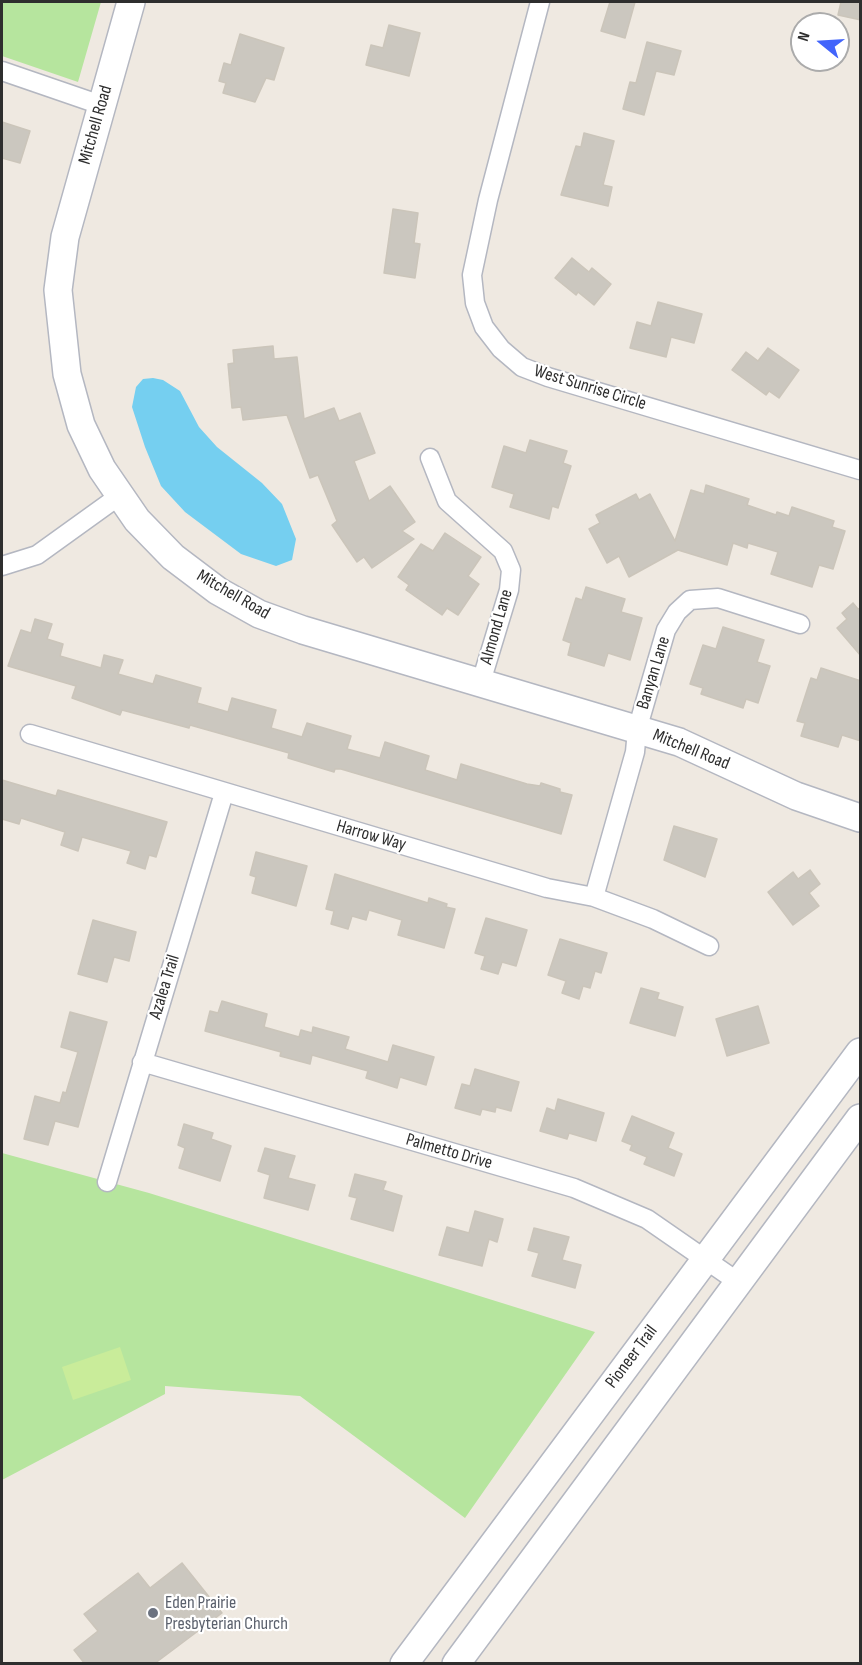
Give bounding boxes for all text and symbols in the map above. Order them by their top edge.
north arrow [790,12,850,72]
text: N [794,30,815,44]
street label: Mitchell Road [74,83,118,167]
street label: West Sunrise Circle [531,361,649,415]
street label: Mitchell Road [192,565,274,625]
street label: Almond Lane [476,587,518,667]
street label: Banyan Lane [633,634,675,712]
street label: Mitchell Road [649,725,733,775]
street label: Harrow Way [334,816,408,856]
street label: Azalea Trail [145,952,185,1022]
street label: Palmetto Drive [403,1129,495,1175]
street label: Pioneer Trail [601,1321,663,1393]
place label: Eden Prairie Presbyterian Church [165,1592,288,1634]
marker: Eden Prairie Presbyterian Church [146,1606,160,1620]

